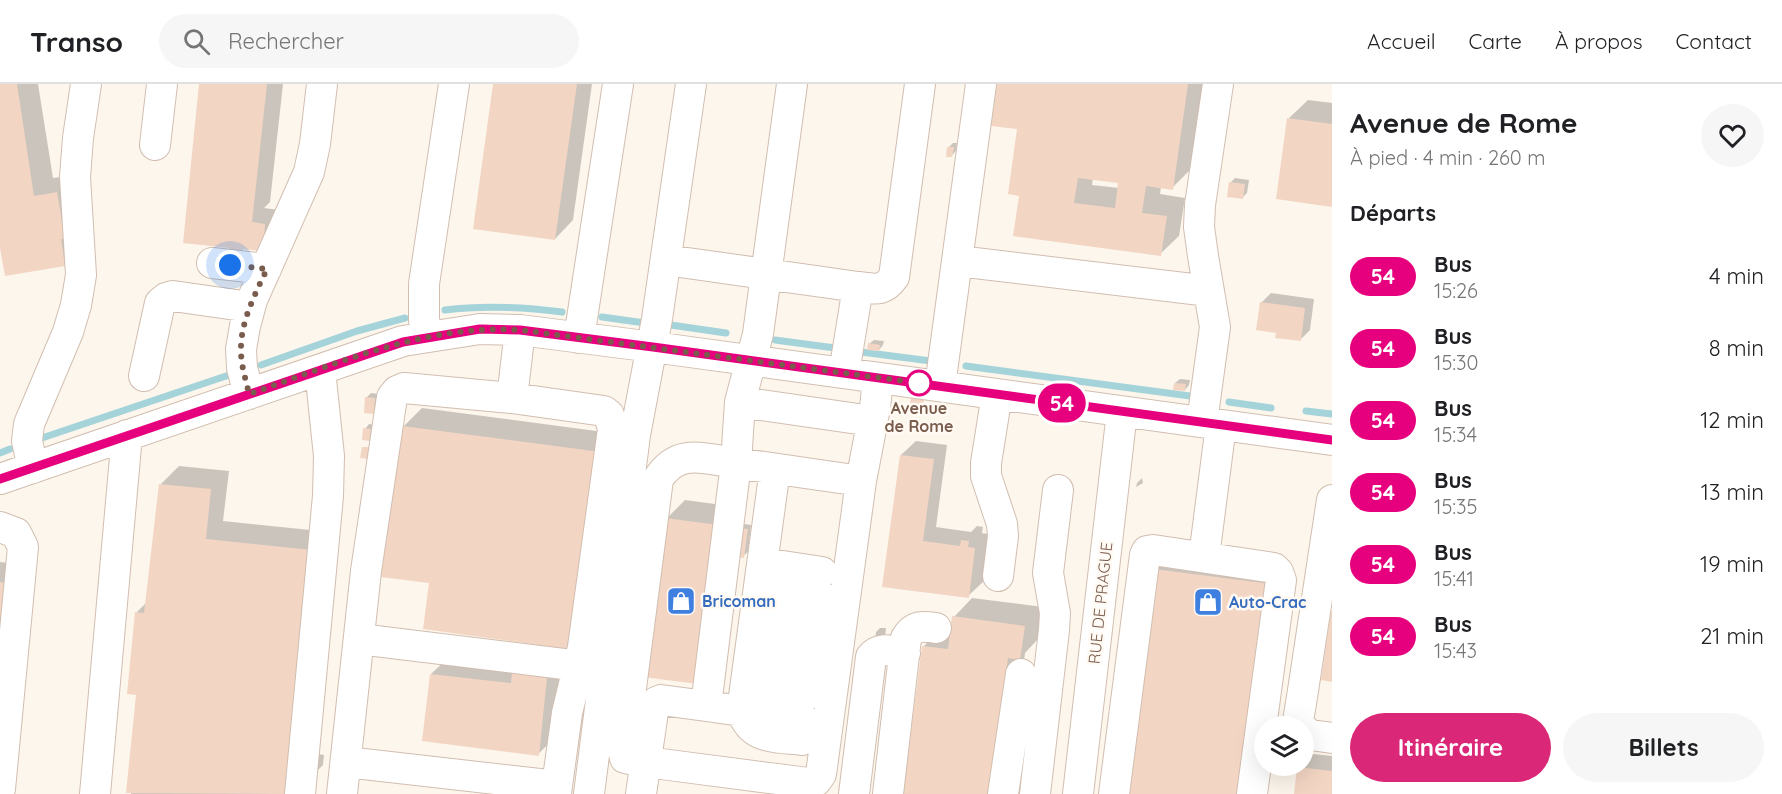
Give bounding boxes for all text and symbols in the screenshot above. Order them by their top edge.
search box [159,14,579,68]
text: Transo [30,24,123,59]
icon: search [180,25,213,58]
text: Rechercher [228,27,344,55]
text: Accueil [1367,28,1436,54]
text: Carte [1469,28,1522,54]
text: À propos [1555,28,1643,54]
text: Contact [1676,28,1752,54]
button: heart [1701,104,1764,167]
text: Avenue de Rome [1350,105,1578,140]
text: À pied · 4 min · 260 m [1350,145,1545,170]
text: Départs [1350,199,1436,227]
your location [215,250,245,280]
text: Bus [1434,250,1472,278]
text: 4 min [1709,262,1764,290]
text: 54 [1371,263,1395,289]
text: 15:26 [1434,278,1478,303]
text: Bus [1434,322,1472,350]
text: 8 min [1709,334,1764,362]
text: 54 [1371,335,1395,361]
text: 15:30 [1434,350,1478,375]
marker: Avenue de Rome [906,370,932,396]
line badge: 54 [1035,384,1089,422]
text: 54 [1050,390,1074,416]
text: Bus [1434,394,1472,422]
place label: Avenue de Rome [884,398,954,436]
text: 12 min [1700,406,1764,434]
text: 54 [1371,407,1395,433]
text: 15:34 [1434,422,1477,447]
text: Bus [1434,466,1472,494]
text: 13 min [1701,478,1764,506]
text: 54 [1371,479,1395,505]
text: 15:35 [1434,494,1477,519]
text: Bus [1434,538,1472,566]
street label: RUE DE PRAGUE [1084,541,1116,665]
text: 19 min [1700,550,1764,578]
text: 54 [1371,551,1395,577]
text: 15:41 [1434,566,1474,591]
shop icon: Bricoman [665,585,697,617]
shop icon: Auto-Crac [1192,586,1224,618]
place label: Bricoman [702,591,776,611]
place label: Auto-Crac [1229,592,1306,612]
text: Bus [1434,610,1472,638]
text: 21 min [1700,622,1764,650]
text: 54 [1371,623,1395,649]
text: 15:43 [1434,638,1477,663]
button: Itinéraire [1350,713,1551,782]
button: Billets [1563,713,1764,782]
map controls [1254,716,1314,776]
button: layers [1254,716,1314,776]

